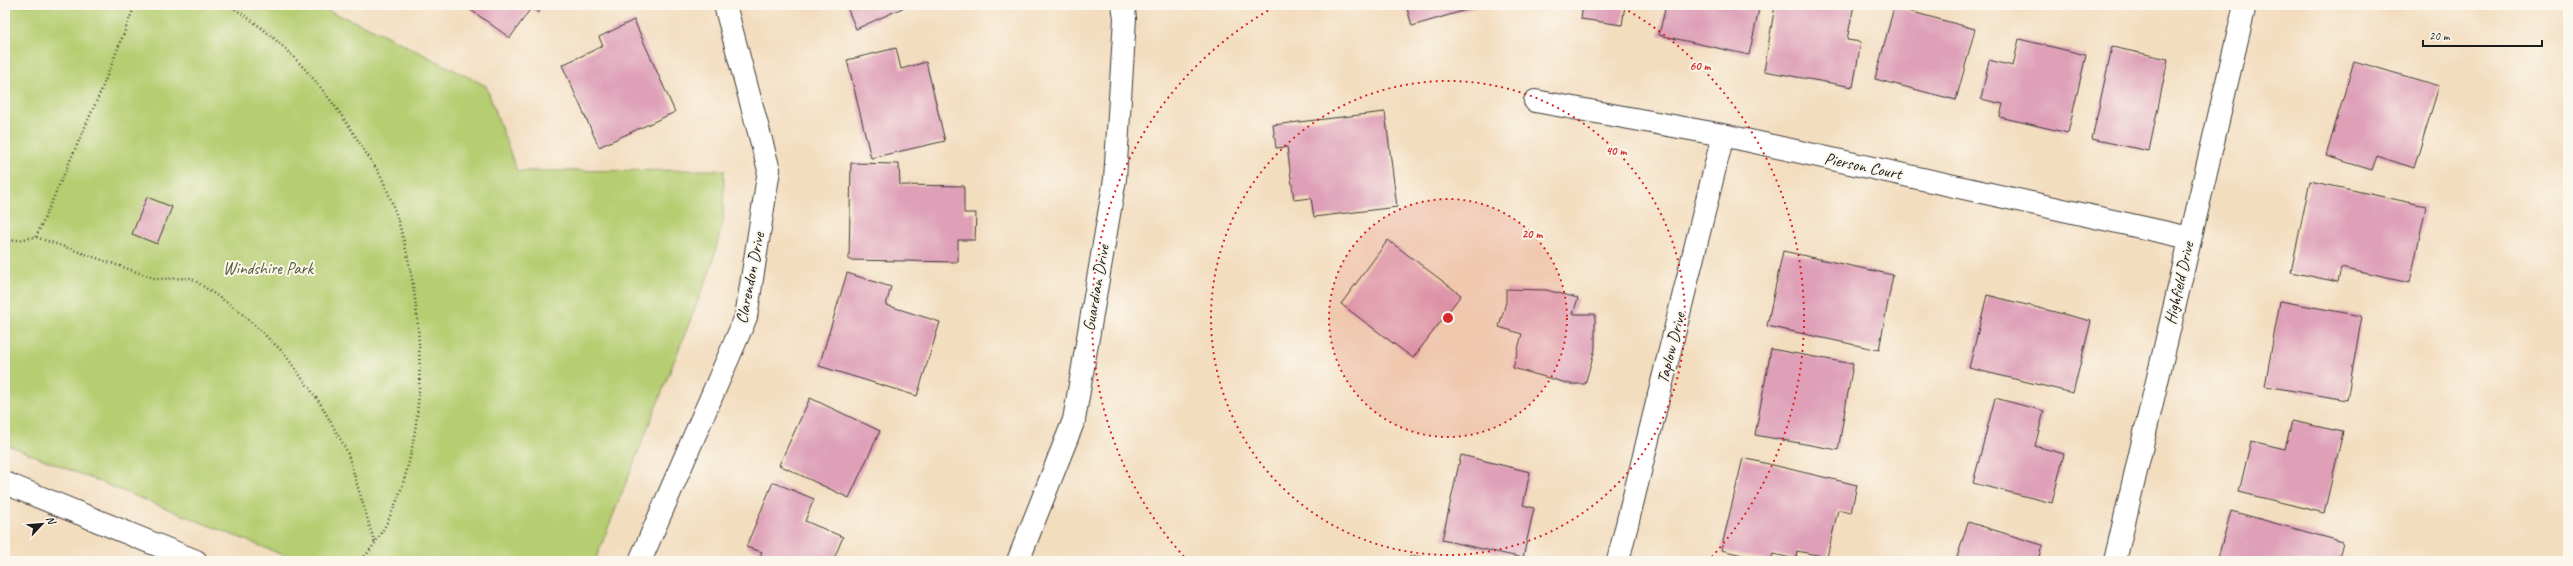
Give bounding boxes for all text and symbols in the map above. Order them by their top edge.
scale bar [2423,22,2542,48]
text: 20 m [2429,28,2451,44]
text: 60 m [1690,58,1712,74]
text: 40 m [1606,143,1627,159]
street label: Pierson Court [1822,148,1906,185]
text: 20 m [1522,226,1543,242]
street label: Clarendon Drive [731,229,769,325]
street label: Highfield Drive [2159,238,2199,326]
street label: Guardian Drive [1078,242,1114,333]
park label: Windshire Park [223,258,315,279]
street label: Taplow Drive [1652,309,1690,386]
centre of rings [1441,311,1455,325]
north arrow [22,504,62,544]
text: N [43,513,60,528]

